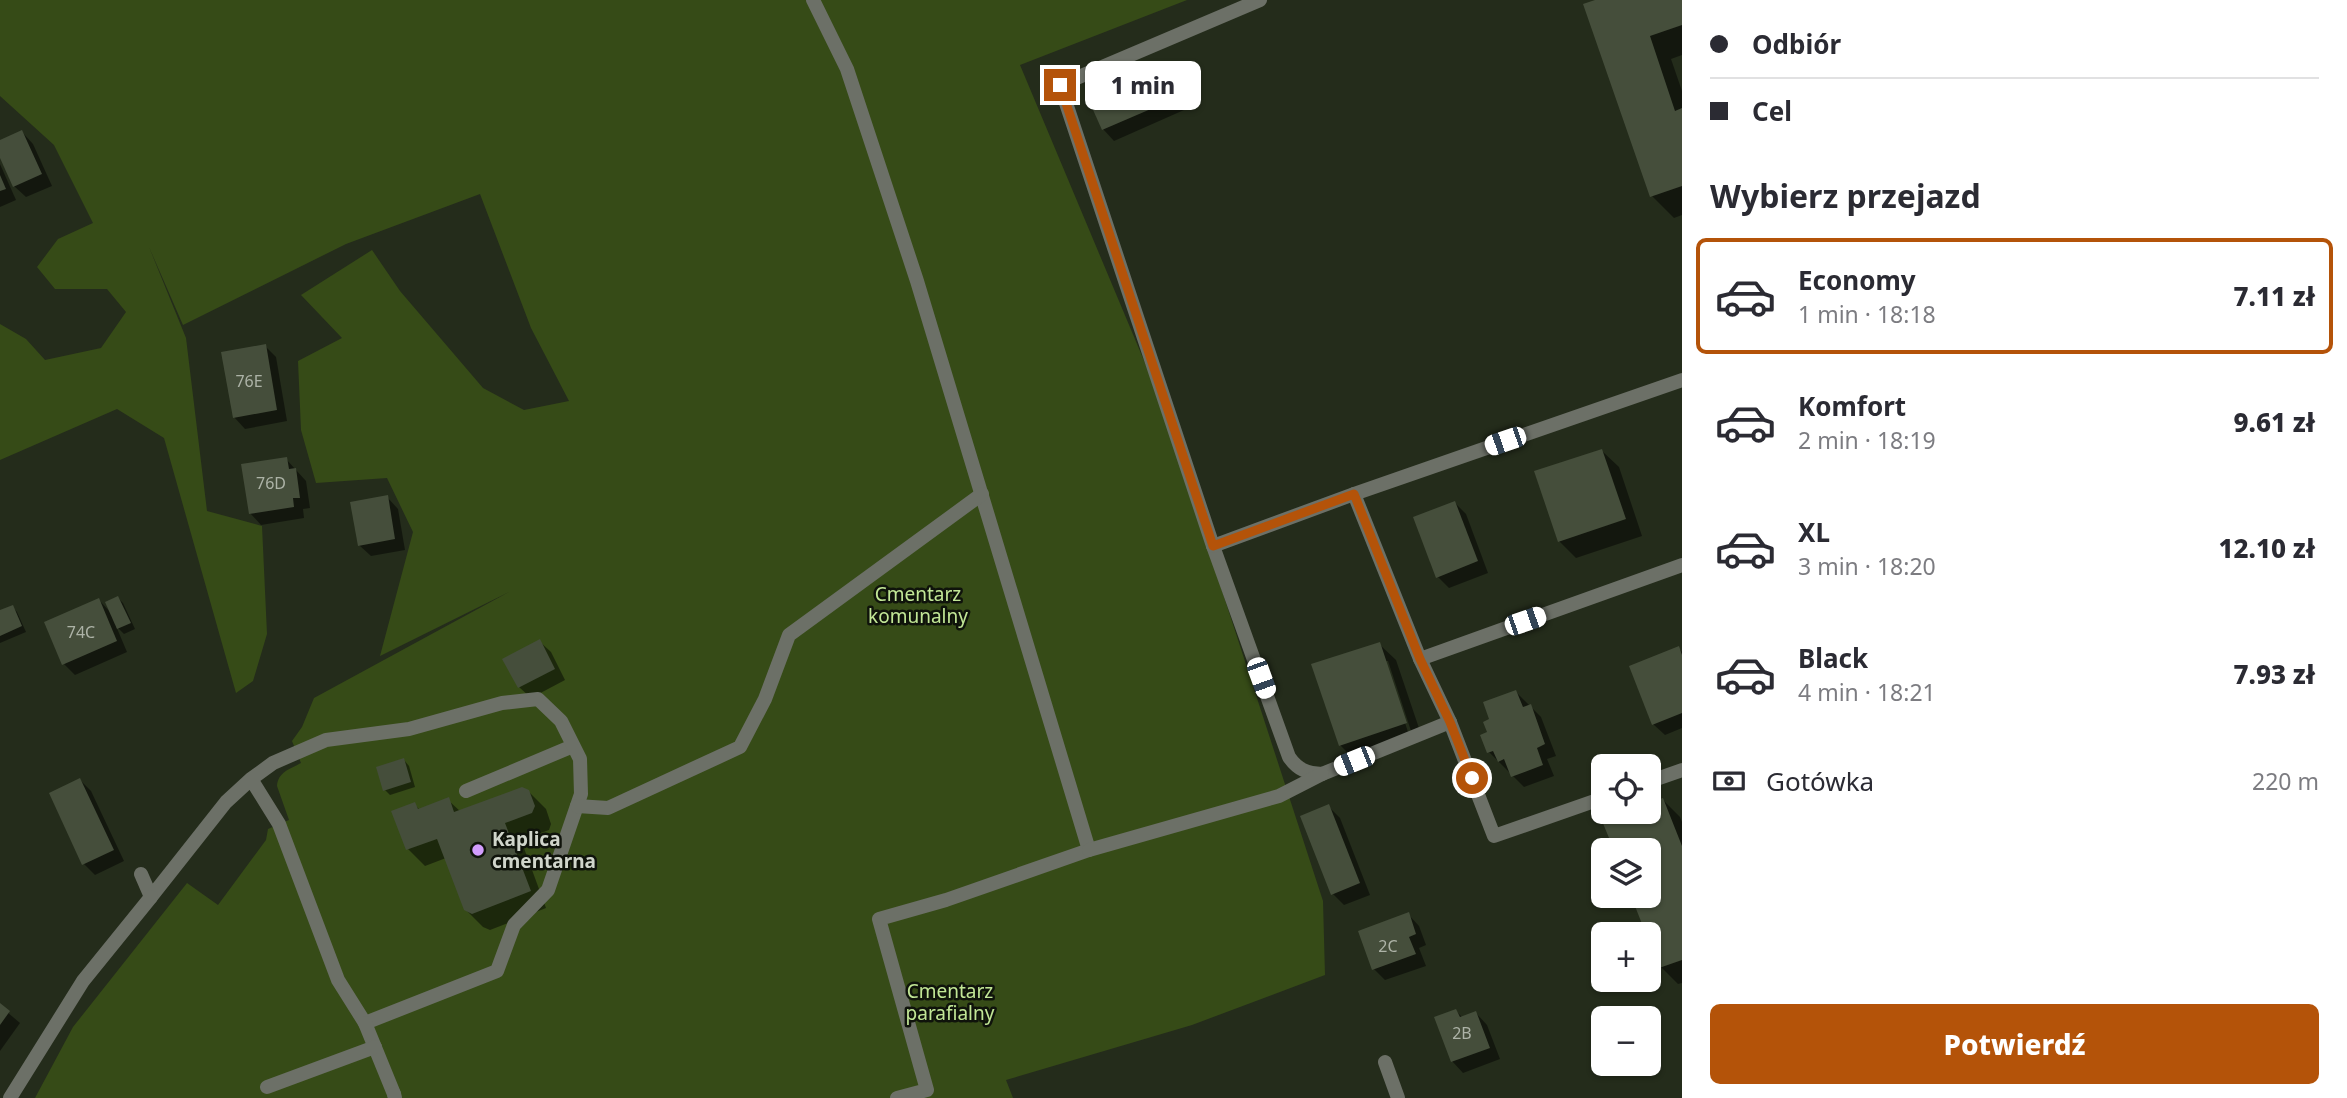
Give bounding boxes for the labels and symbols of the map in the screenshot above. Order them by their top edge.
callout: 1 min [1084,60,1200,110]
route end [1044,69,1076,101]
house number: 76E [235,370,263,392]
car [1482,424,1529,458]
house number: 76D [256,472,286,494]
park label: Cmentarz komunalny [868,581,968,629]
car [1502,604,1549,638]
house number: 74C [67,621,95,643]
car [1244,655,1279,701]
car [1331,743,1378,779]
route start [1456,762,1488,794]
place label: Kaplica cmentarna [492,826,596,874]
marker: Kaplica cmentarna [470,842,486,858]
house number: 2C [1378,935,1398,957]
park label: Cmentarz parafialny [906,978,995,1026]
house number: 2B [1452,1022,1472,1044]

